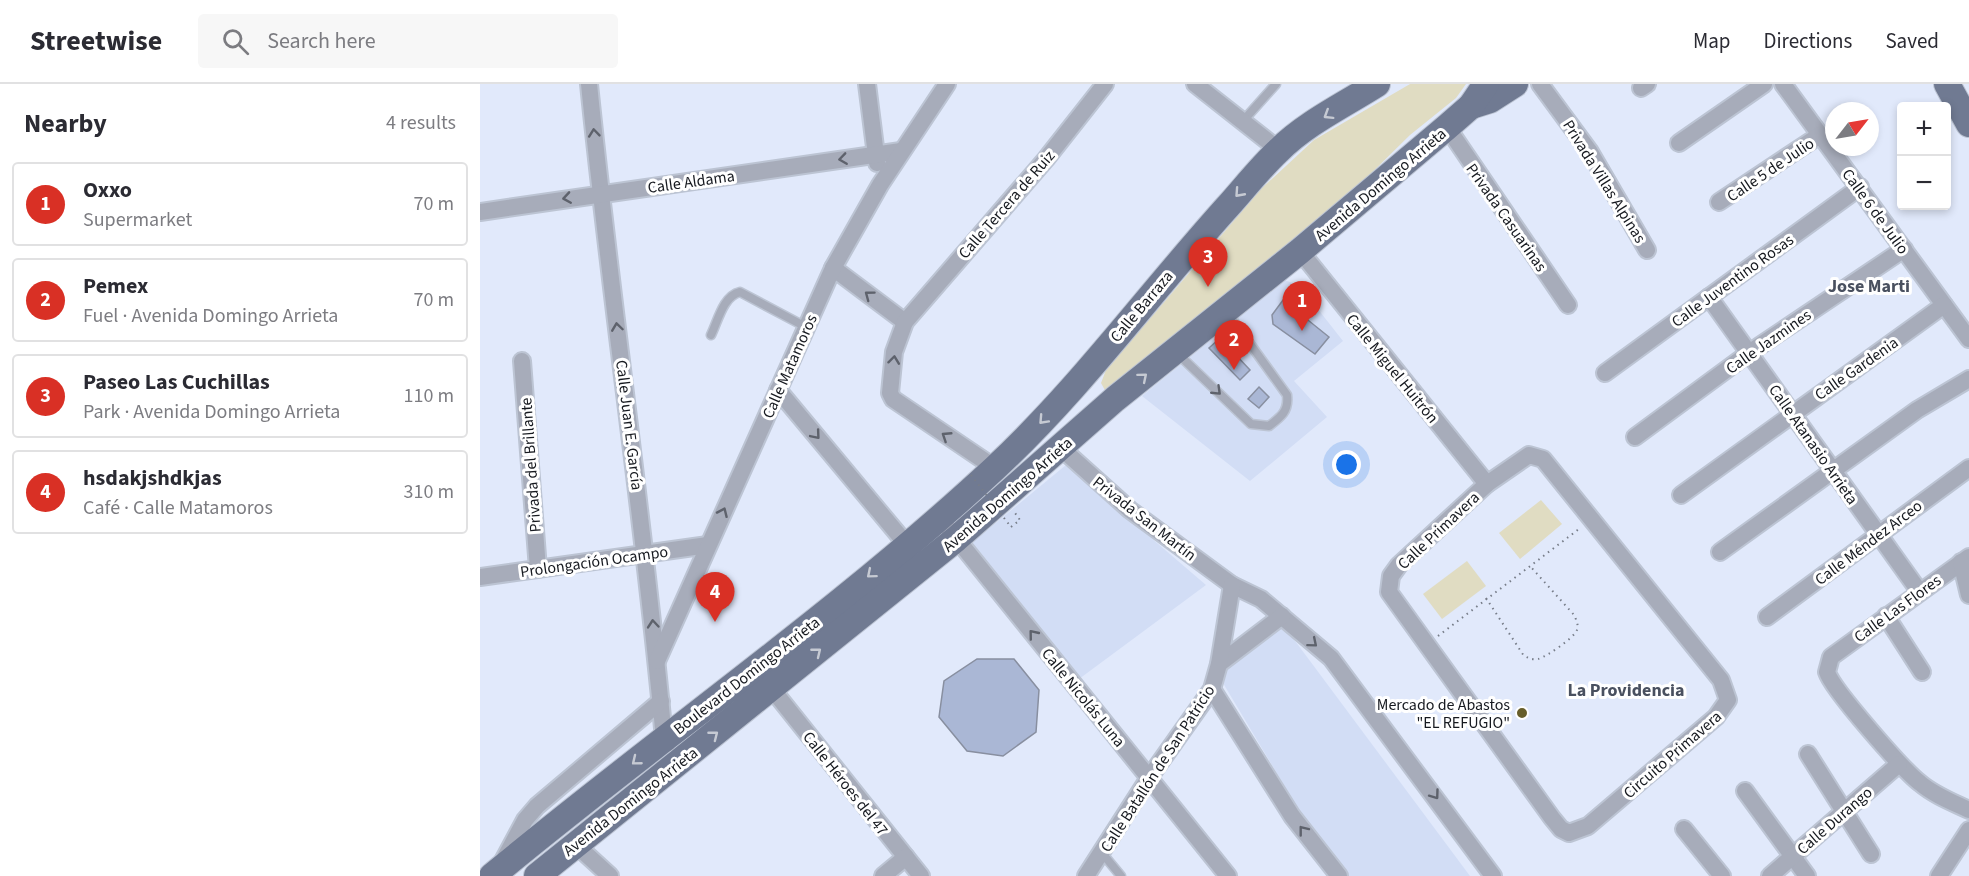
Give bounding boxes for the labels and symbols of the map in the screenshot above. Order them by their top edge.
north arrow [1825,102,1879,156]
one-way arrow [1324,107,1334,119]
street label: Privada Villas Alpinas [1557,116,1651,248]
street label: Avenida Domingo Arrieta [1310,123,1451,246]
one-way arrow [588,129,601,138]
street label: Calle 5 de Julio [1723,133,1818,207]
street label: Calle Tercera de Ruiz [953,146,1060,264]
one-way arrow [839,152,848,164]
street label: Privada Casuarinas [1461,159,1552,276]
street label: Calle 6 de Julio [1837,164,1914,259]
street label: Calle Aldama [646,165,736,199]
one-way arrow [1235,186,1246,197]
one-way arrow [563,192,572,204]
street label: Calle Juventino Rosas [1667,229,1798,333]
pin: 3 [1188,238,1228,287]
street label: Calle Barraza [1105,266,1178,347]
district label: Jose Marti [1828,274,1910,299]
pin: 1 [1282,282,1322,331]
one-way arrow [864,291,875,302]
street label: Calle Jazmines [1721,304,1816,379]
street label: Calle Miguel Huitrón [1341,309,1443,428]
street label: Calle Matamoros [757,311,823,422]
pin: 2 [1214,320,1254,370]
one-way arrow [612,322,624,331]
street label: Calle Gardenia [1810,332,1903,406]
one-way arrow [887,355,900,365]
street label: Calle Juan E. García [610,359,648,492]
one-way arrow [1136,373,1147,384]
street label: Calle Atanasio Arrieta [1763,380,1863,509]
one-way arrow [1210,384,1220,395]
street label: Privada del Brillante [515,397,547,533]
one-way arrow [1039,413,1050,423]
one-way arrow [808,428,819,439]
street label: Avenida Domingo Arrieta [938,432,1077,557]
one-way arrow [942,432,953,443]
your location [1332,450,1361,479]
street label: Privada San Martín [1088,471,1201,566]
street label: Calle Primavera [1393,487,1485,575]
street label: Calle Méndez Arceo [1810,495,1927,590]
one-way arrow [715,508,727,519]
street label: Prolongación Ocampo [519,541,669,583]
one-way arrow [867,567,878,578]
street label: Calle Las Flores [1849,569,1946,648]
pin: 4 [696,572,734,622]
street label: Boulevard Domingo Arrieta [669,612,824,740]
one-way arrow [647,620,660,629]
one-way arrow [1029,630,1040,641]
one-way arrow [1306,636,1317,647]
street label: Calle Nicolás Luna [1036,643,1130,752]
one-way arrow [811,648,822,659]
district label: La Providencia [1567,678,1685,703]
street label: Calle Batallón de San Patricio [1095,681,1220,856]
place label: Mercado de Abastos "EL REFUGIO" [1377,694,1510,734]
marker: Mercado de Abastos "EL REFUGIO" [1515,706,1529,720]
street label: Circuito Primavera [1619,706,1727,804]
street label: Calle Héroes del 47 [798,727,893,840]
one-way arrow [707,731,718,742]
street label: Avenida Domingo Arrieta [559,742,703,861]
one-way arrow [632,753,643,764]
street label: Calle Durango [1792,782,1877,860]
one-way arrow [1427,789,1438,800]
one-way arrow [1299,826,1310,837]

